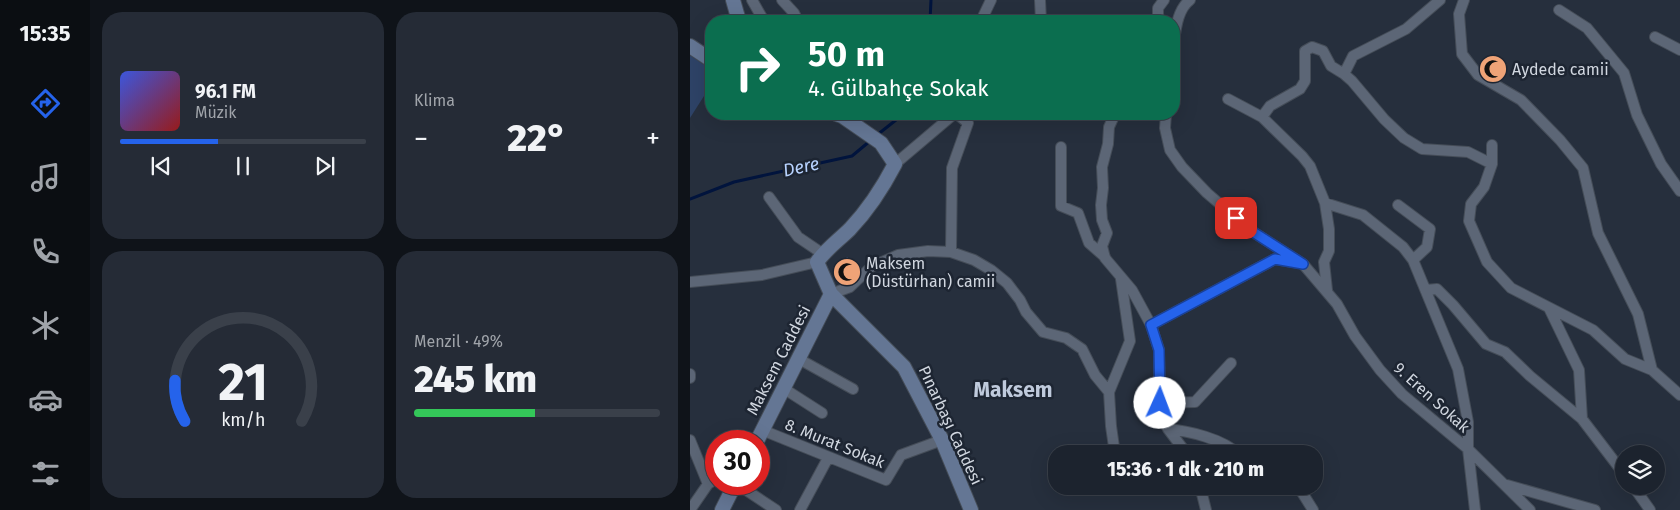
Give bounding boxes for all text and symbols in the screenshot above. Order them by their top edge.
text: 15:35 [20,20,70,47]
text: 50 m [808,33,885,75]
icon: right [725,35,790,100]
mosque icon: Aydede camii [1478,54,1508,84]
place label: Aydede camii [1512,60,1609,79]
text: 4. Gülbahçe Sokak [808,75,989,102]
text: 96.1 FM [195,80,256,103]
icon: directions [28,86,63,121]
text: Klima [414,91,455,110]
text: Müzik [195,103,236,122]
text: 22° [507,115,567,161]
text: − [414,122,428,155]
text: + [646,122,660,155]
icon: previous [147,152,175,180]
icon: pause [229,152,257,180]
icon: next [311,152,339,180]
water label: Dere [781,152,821,182]
icon: music [28,160,63,195]
pin [1215,197,1257,239]
icon: arrive [1222,204,1250,232]
icon: phone [28,234,63,269]
place label: Maksem (Düstürhan) camii [866,254,995,291]
mosque icon: Maksem (Düstürhan) camii [832,257,862,287]
street label: Maksem Caddesi [743,302,814,418]
icon: climate [28,308,63,343]
text: Menzil · 49% [414,332,503,351]
text: 21 [218,351,268,414]
text: 245 km [414,356,537,402]
street label: 9. Eren Sokak [1390,358,1474,437]
street label: Pınarbaşı Caddesi [914,363,986,488]
position arrow [1133,376,1185,428]
district label: Maksem [974,377,1052,403]
icon: car [28,382,63,417]
text: km/h [221,409,265,431]
street label: 8. Murat Sokak [782,415,888,472]
speed limit sign: 30 [705,430,770,495]
map controls [1615,445,1665,495]
button: layers [1615,445,1665,495]
icon: filters [28,456,63,491]
text: 15:36 · 1 dk · 210 m [1107,458,1264,481]

